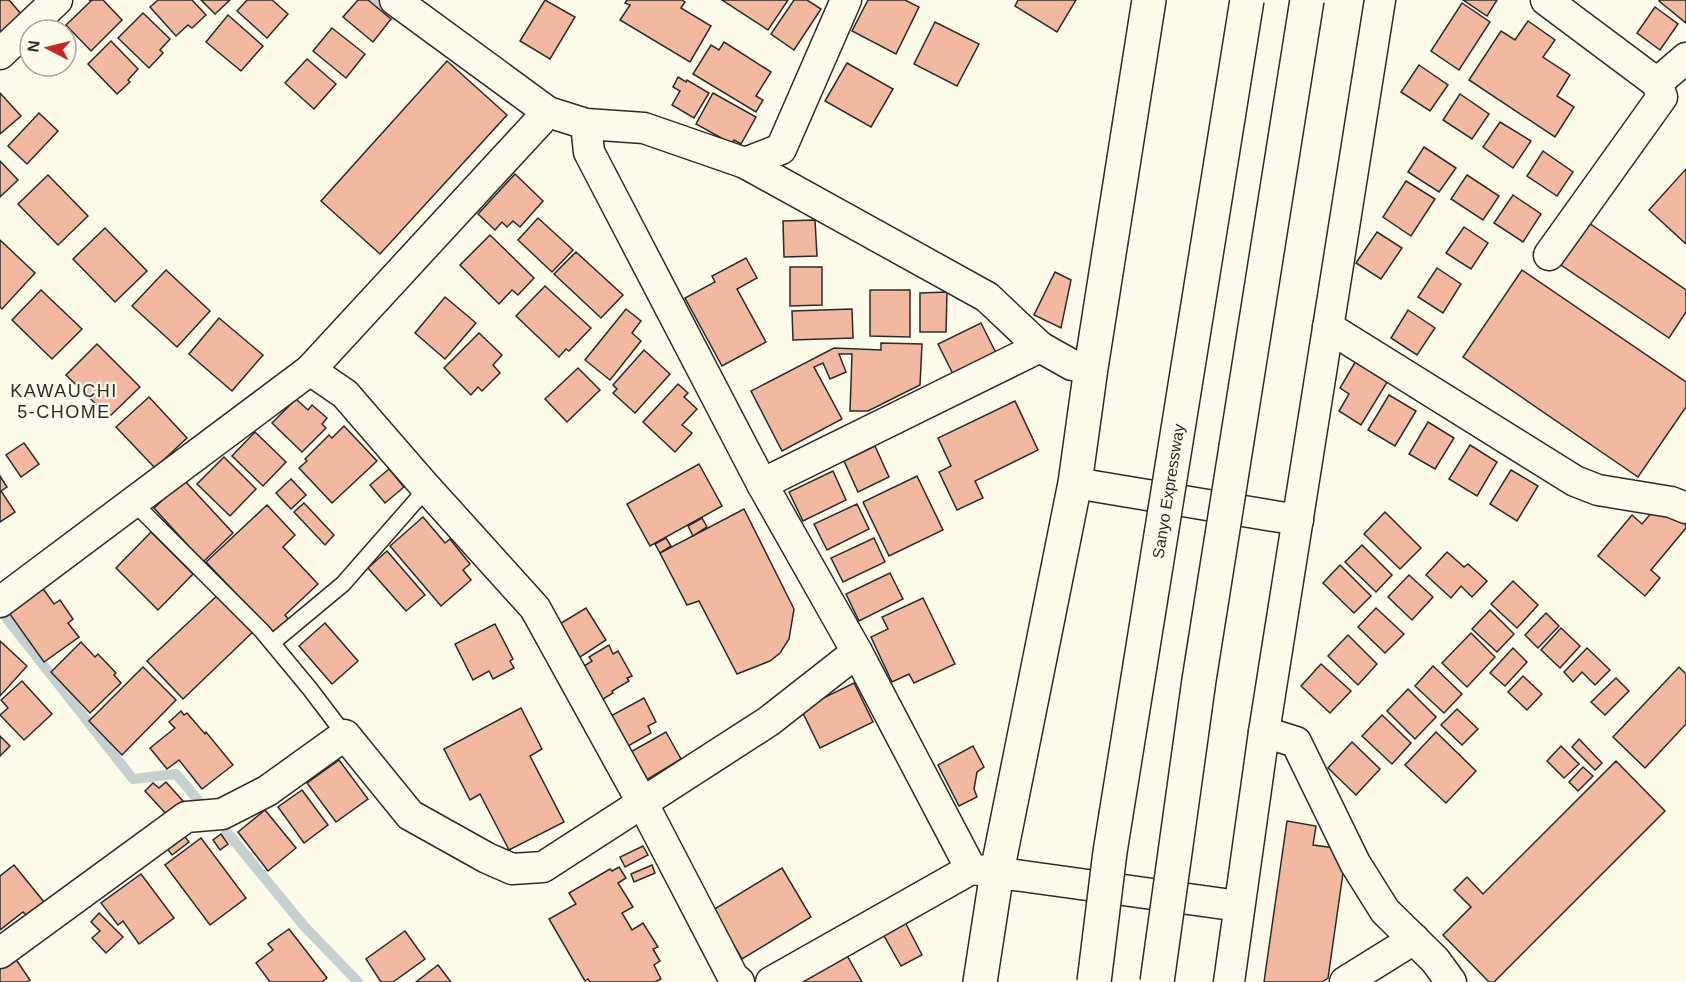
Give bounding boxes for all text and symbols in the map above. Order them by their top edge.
north arrow [18,18,78,78]
text: N [24,39,43,53]
district label: KAWAUCHI 5-CHOME [10,381,118,422]
street label: Sanyo Expressway [1149,423,1188,560]

